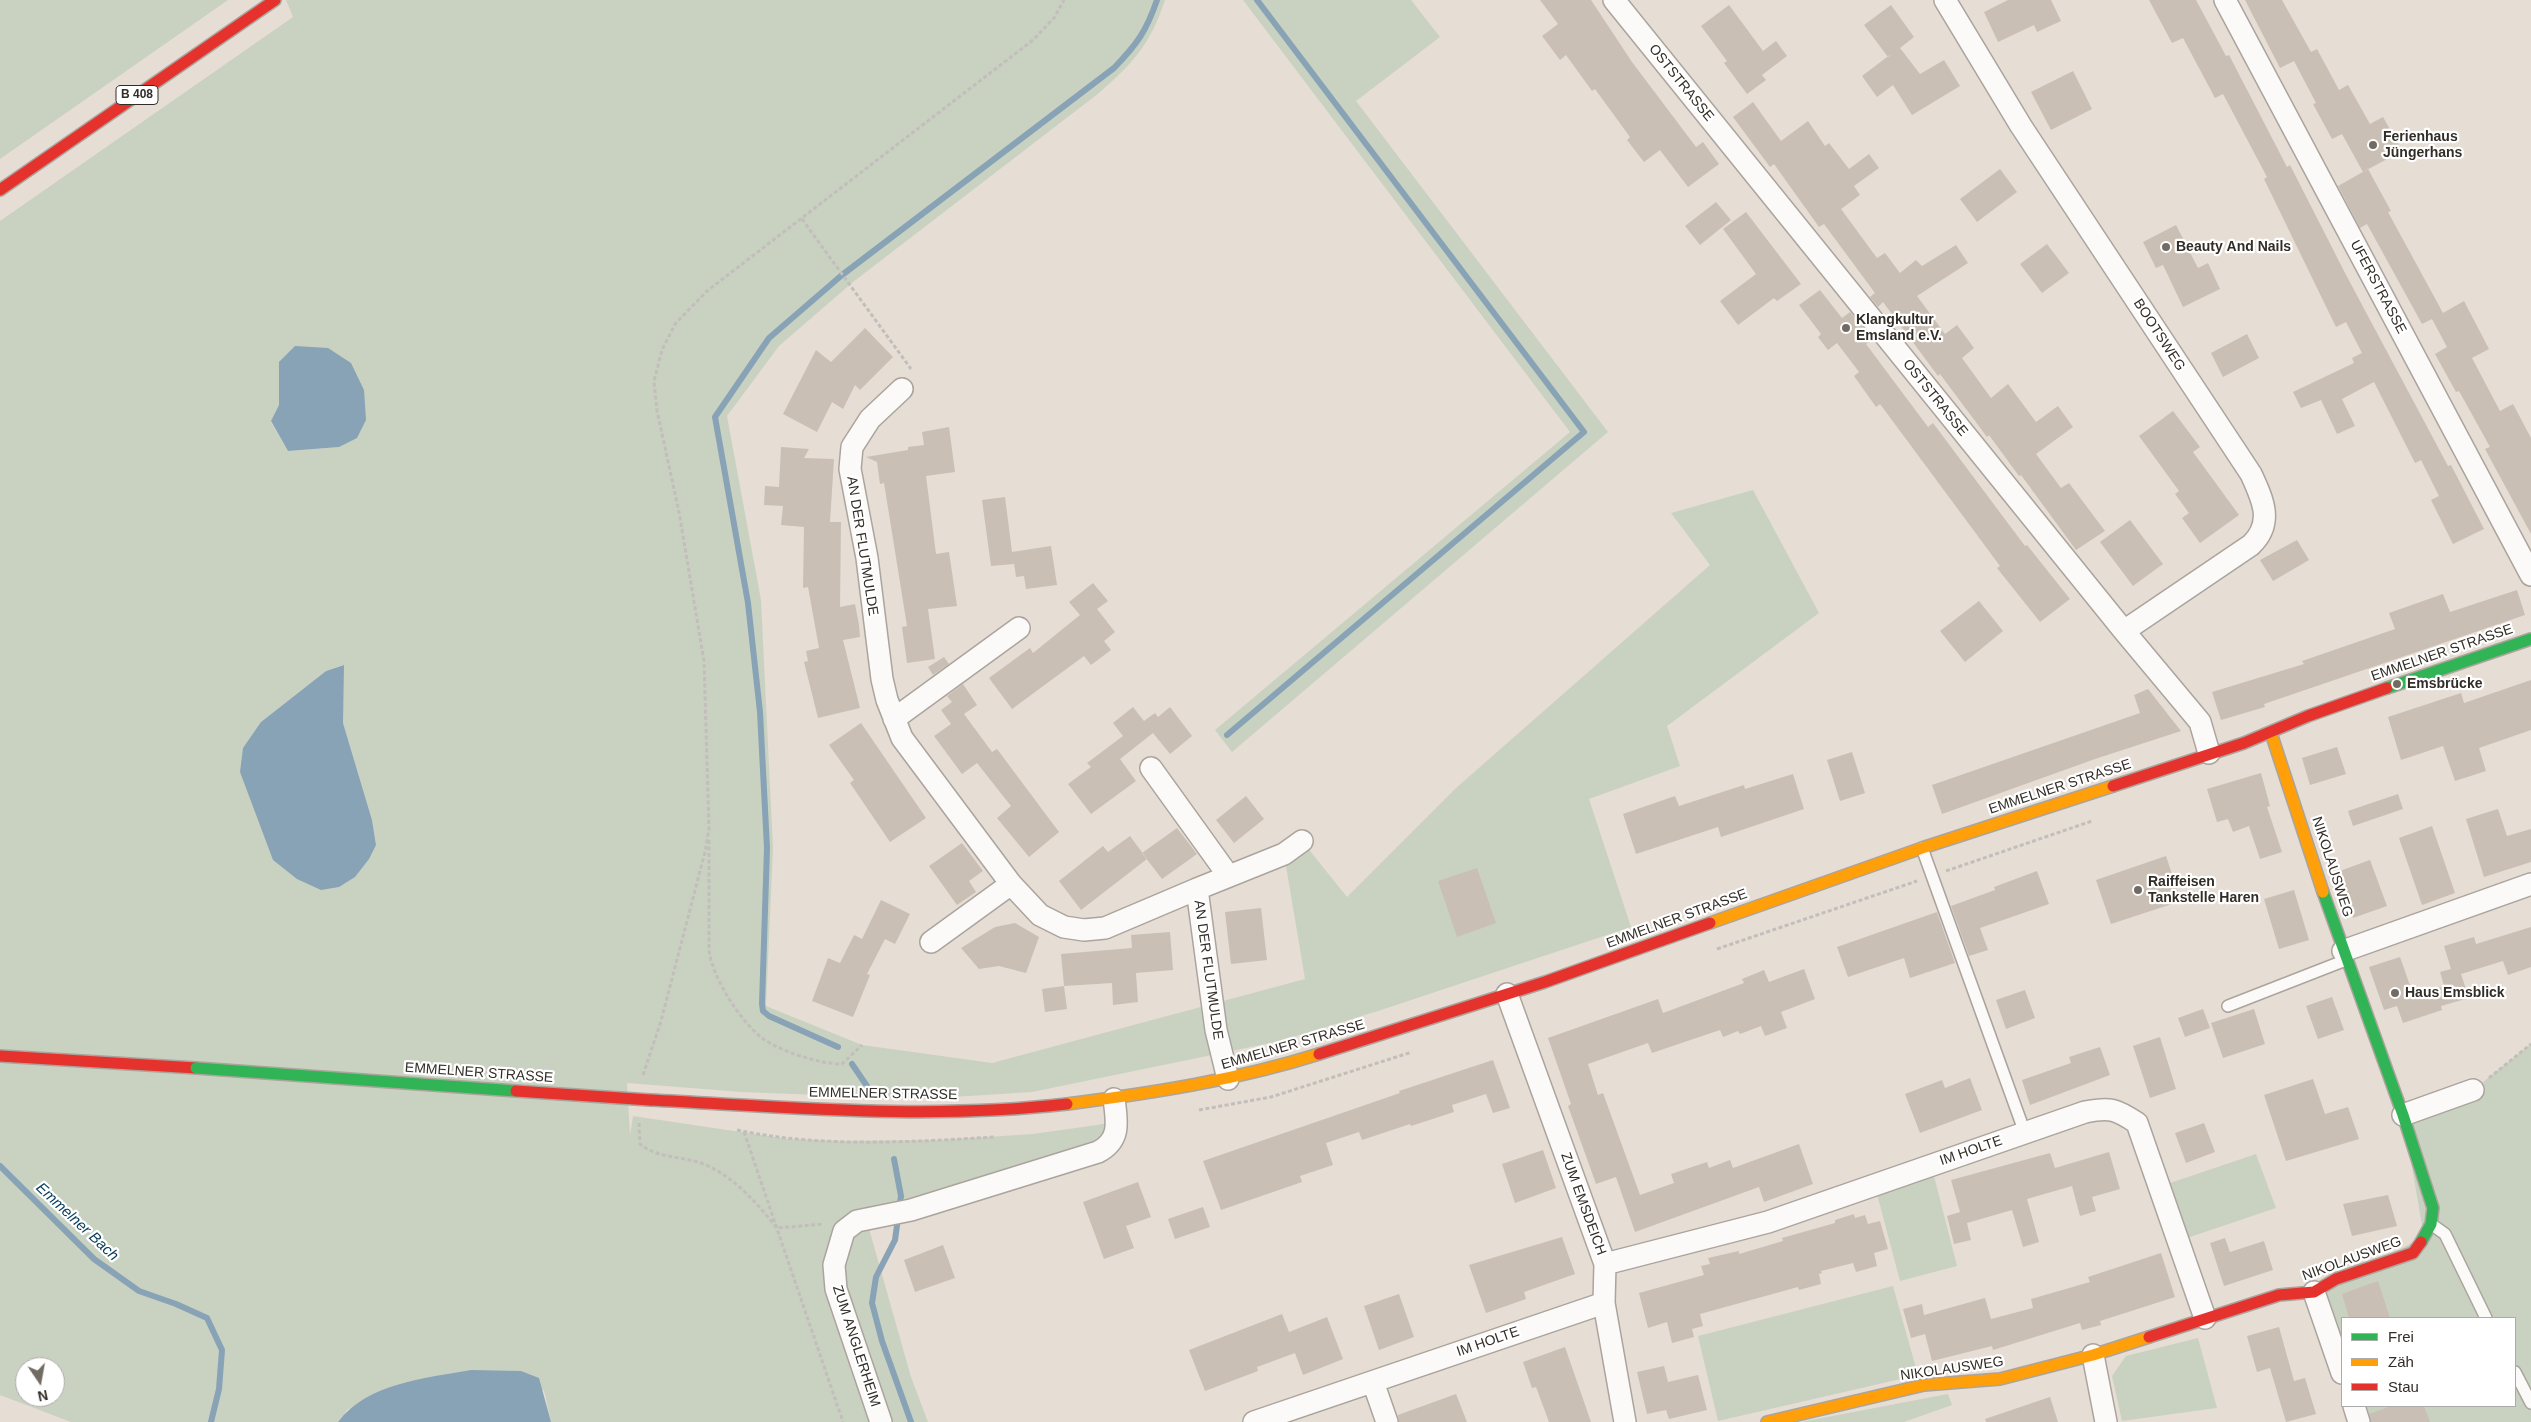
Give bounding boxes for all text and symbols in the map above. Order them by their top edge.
street label: OSTSTRASSE [1645,41,1717,125]
road number: B 408 [116,86,158,104]
place label: Ferienhaus Jüngerhans [2383,129,2462,162]
marker: Ferienhaus Jüngerhans [2367,139,2379,151]
street label: UFERSTRASSE [2346,237,2410,337]
place label: Beauty And Nails [2176,239,2291,255]
marker: Beauty And Nails [2160,241,2172,253]
street label: BOOTSWEG [2130,296,2188,374]
place label: Klangkultur Emsland e.V. [1856,312,1942,344]
marker: Klangkultur Emsland e.V. [1840,322,1852,334]
street label: OSTSTRASSE [1899,356,1971,440]
street label: AN DER FLUTMULDE [843,475,881,617]
street label: EMMELNER STRASSE [2369,621,2515,685]
place label: Emsbrücke [2407,676,2482,692]
marker: Emsbrücke [2391,678,2403,690]
street label: EMMELNER STRASSE [1987,756,2133,818]
street label: NIKOLAUSWEG [2308,815,2356,919]
place label: Raiffeisen Tankstelle Haren [2148,874,2259,906]
marker: Raiffeisen Tankstelle Haren [2132,884,2144,896]
street label: EMMELNER STRASSE [1604,886,1750,952]
street label: AN DER FLUTMULDE [1190,899,1226,1041]
place label: Haus Emsblick [2405,985,2505,1001]
marker: Haus Emsblick [2389,987,2401,999]
street label: EMMELNER STRASSE [1219,1016,1367,1074]
street label: EMMELNER STRASSE [404,1059,554,1087]
street label: EMMELNER STRASSE [809,1084,957,1104]
street label: IM HOLTE [1937,1132,2005,1170]
street label: ZUM EMSDEICH [1557,1150,1609,1258]
water label: Emmelner Bach [32,1179,122,1265]
street label: NIKOLAUSWEG [2300,1233,2404,1285]
street label: ZUM ANGLERHEIM [828,1283,884,1409]
legend [2341,1317,2516,1407]
street label: IM HOLTE [1454,1323,1522,1361]
text: Frei [2388,1328,2414,1345]
street label: NIKOLAUSWEG [1899,1353,2005,1385]
text: Zäh [2388,1353,2414,1370]
north arrow [15,1357,65,1407]
text: Stau [2388,1378,2419,1395]
text: N [36,1387,50,1405]

